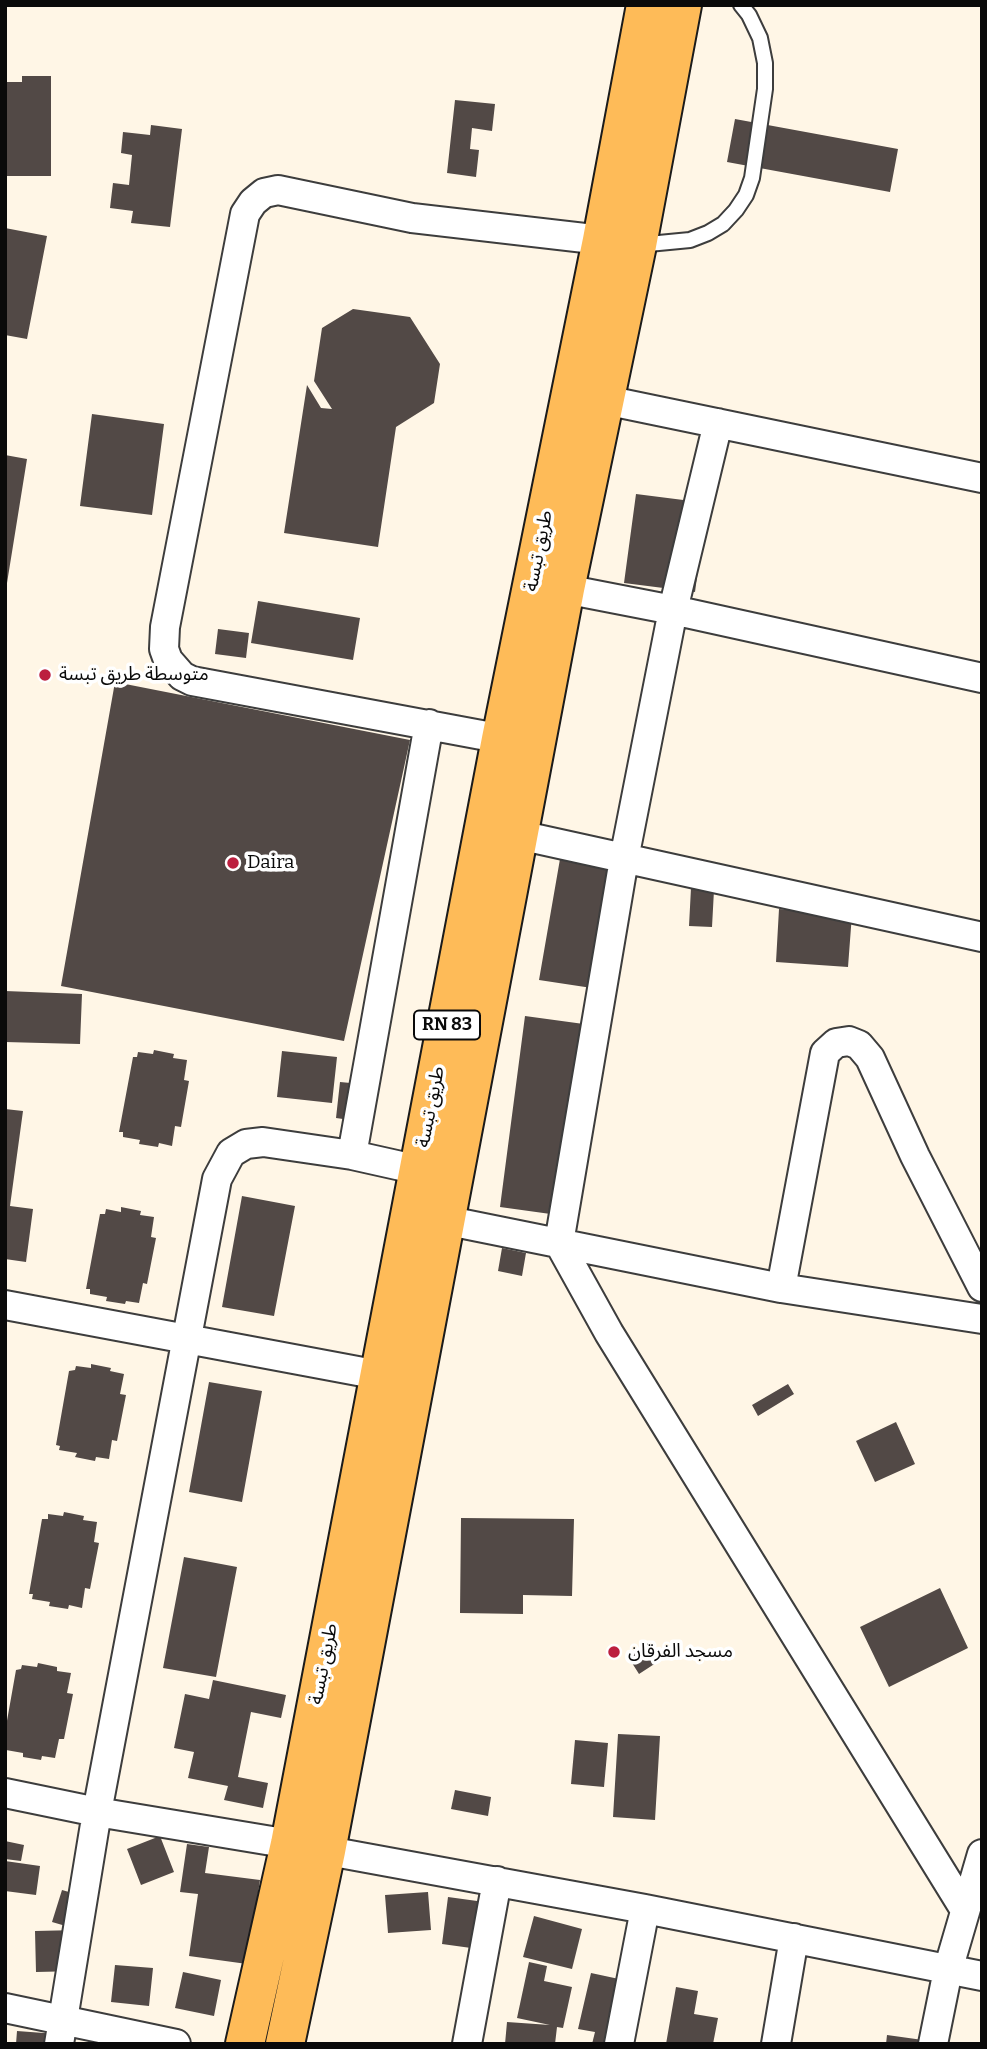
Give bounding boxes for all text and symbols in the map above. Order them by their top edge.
street label: طريق تبسة [520,508,558,594]
place label: متوسطة طريق تبسة [59,664,209,686]
marker: متوسطة طريق تبسة [37,667,53,683]
place label: Daira [247,852,294,874]
marker: Daira [225,855,241,871]
road number: RN 83 [414,1010,480,1040]
street label: طريق تبسة [412,1064,450,1150]
street label: طريق تبسة [305,1621,343,1707]
place label: مسجد الفرقان [628,1641,733,1663]
marker: مسجد الفرقان [606,1644,622,1660]

